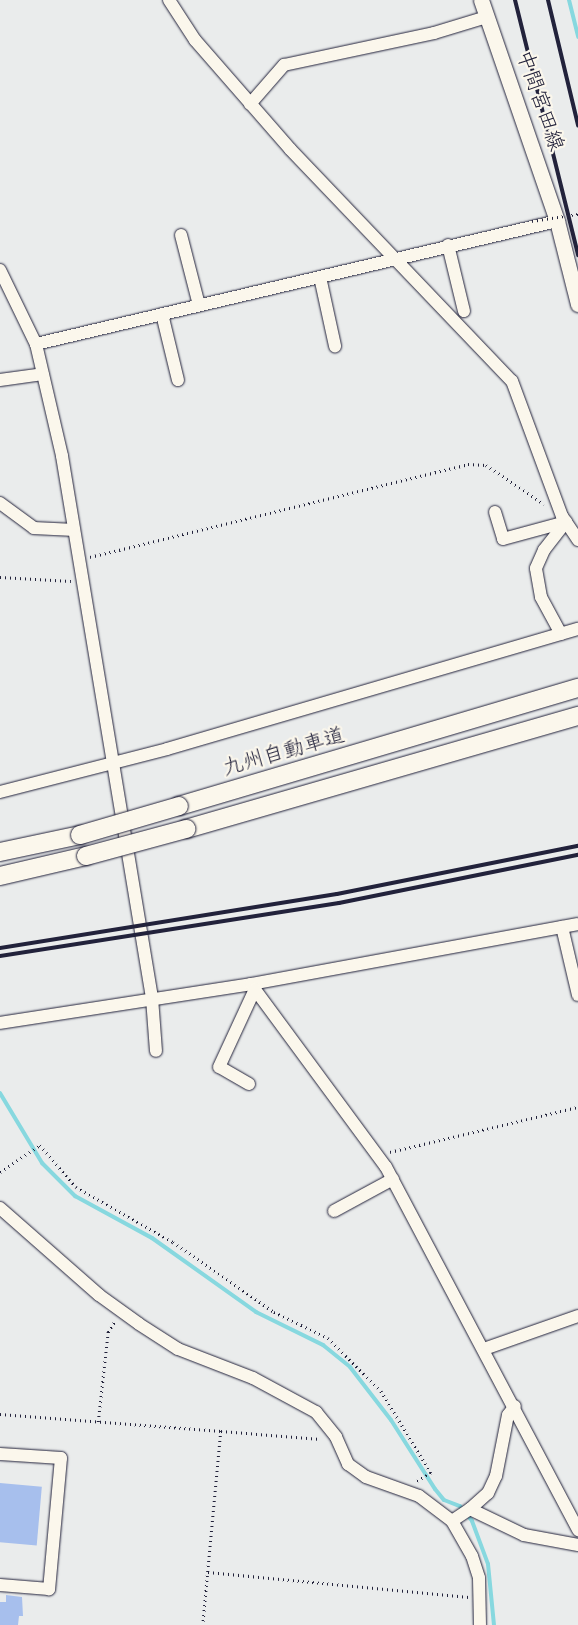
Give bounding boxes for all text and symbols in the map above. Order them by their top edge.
street label: 中間宮田線 [510,47,568,155]
street label: 九州自動車道 [220,724,348,782]

